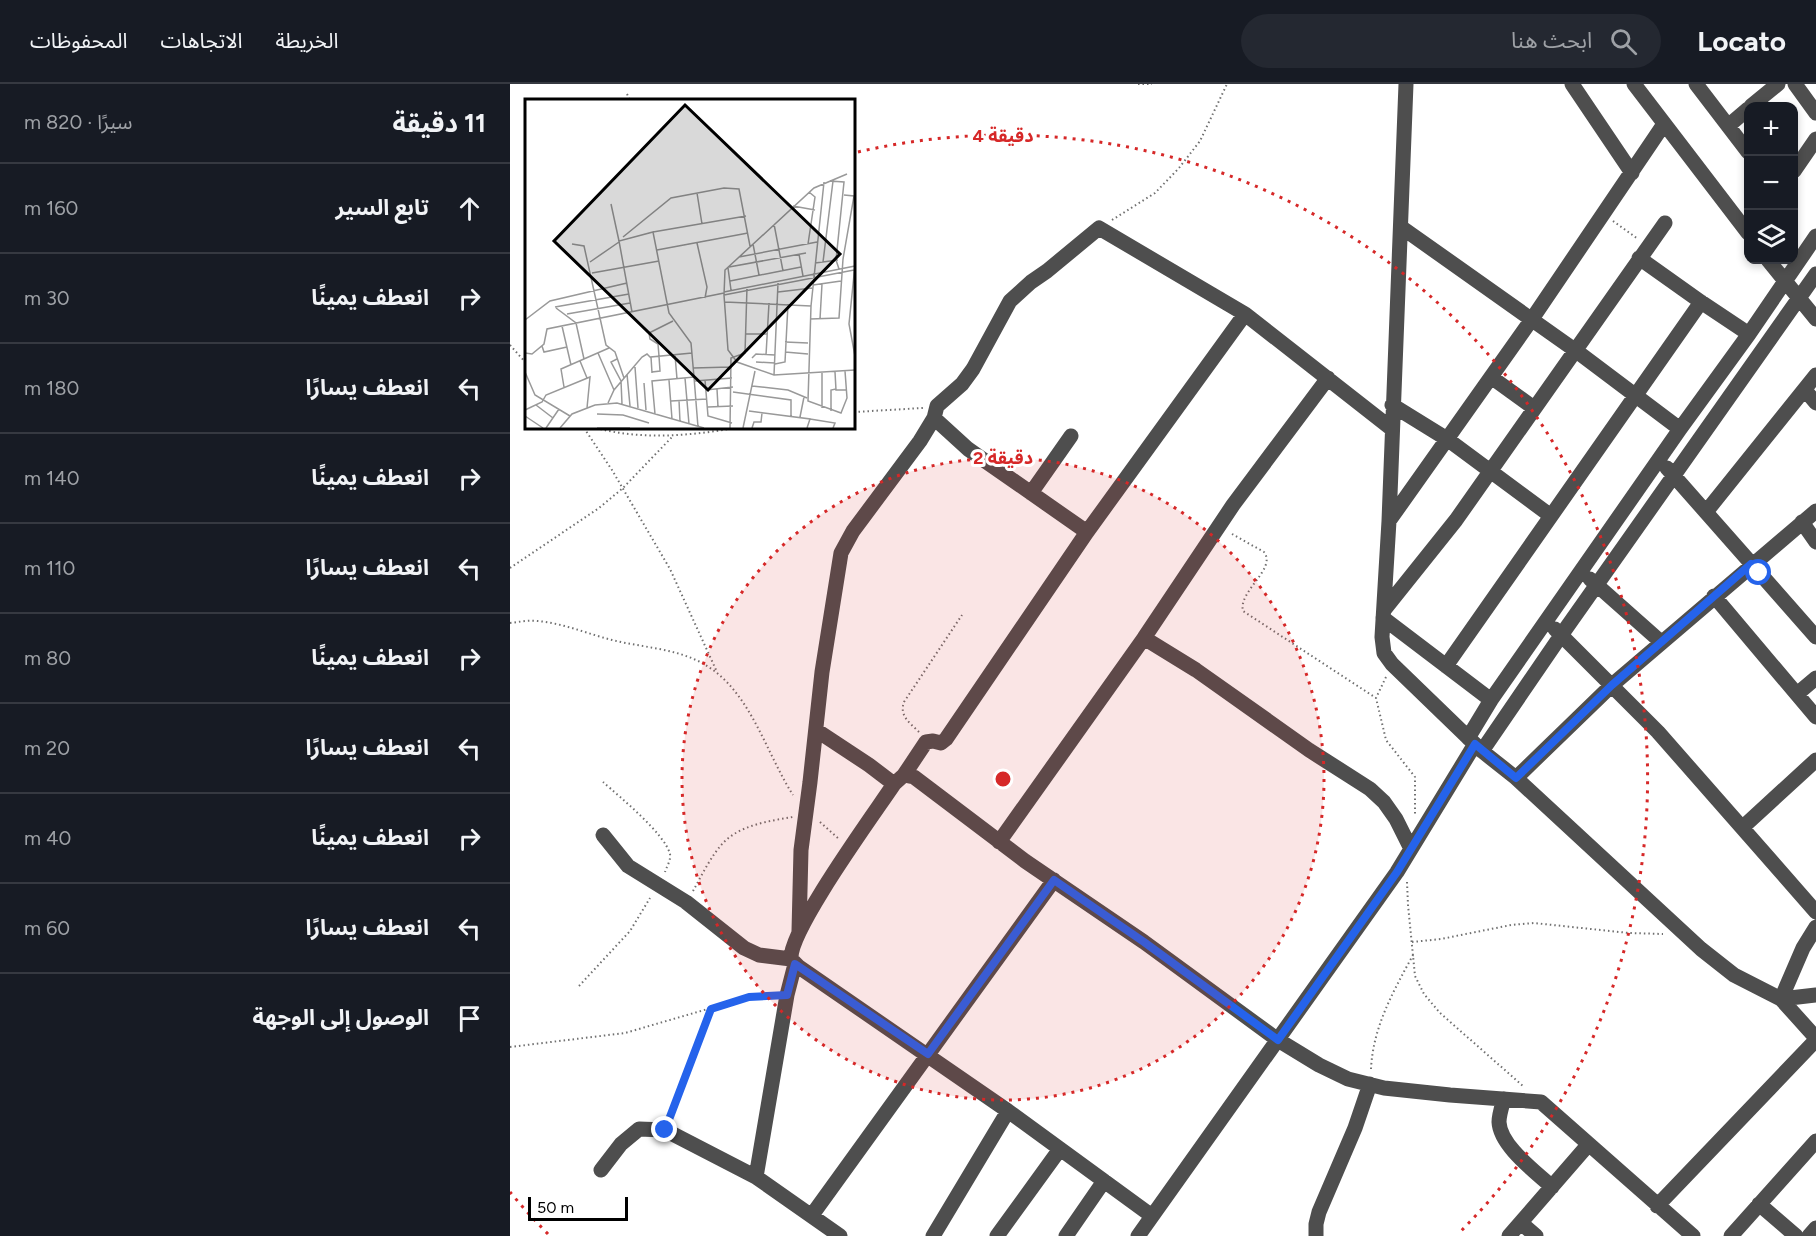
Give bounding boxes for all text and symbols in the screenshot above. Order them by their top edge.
search box [1241,14,1661,68]
text: Locato [1697,24,1786,58]
icon: search [1607,25,1640,58]
text: ابحث هنا [1511,27,1592,54]
text: المحفوظات [30,28,127,53]
text: الاتجاهات [160,28,242,53]
text: الخريطة [275,28,338,53]
inset map [525,99,855,429]
map controls [1744,102,1798,264]
button: + [1744,102,1798,156]
text: 11 دقيقة [392,107,486,139]
text: سيرًا · 820 m [24,110,133,134]
text: 4 دقيقة [973,125,1033,147]
button: − [1744,156,1798,210]
icon: ahead [453,192,486,225]
text: تابع السير [335,194,429,221]
text: 160 m [24,196,78,220]
button: layers [1744,210,1798,264]
icon: right [453,282,486,315]
text: انعطف يمينًا [311,284,429,311]
text: 30 m [24,286,70,310]
icon: left [453,372,486,405]
text: انعطف يسارًا [306,374,429,401]
text: 180 m [24,376,79,400]
text: 2 دقيقة [973,447,1033,469]
icon: right [453,462,486,495]
text: انعطف يمينًا [311,464,429,491]
text: 140 m [24,466,79,490]
icon: left [453,552,486,585]
text: انعطف يسارًا [306,554,429,581]
text: 110 m [24,556,75,580]
route start [1745,559,1771,585]
icon: right [453,642,486,675]
text: انعطف يمينًا [311,644,429,671]
text: 80 m [24,646,71,670]
icon: left [453,732,486,765]
text: انعطف يسارًا [306,734,429,761]
text: 20 m [24,736,70,760]
centre of rings [993,769,1013,789]
icon: right [453,822,486,855]
text: انعطف يمينًا [311,824,429,851]
text: 40 m [24,826,71,850]
icon: left [453,912,486,945]
text: انعطف يسارًا [306,914,429,941]
text: 60 m [24,916,70,940]
icon: arrive [453,1002,486,1035]
text: الوصول إلى الوجهة [252,1004,429,1031]
route end [651,1116,677,1142]
scale bar [528,1194,628,1222]
text: 50 m [537,1198,574,1217]

